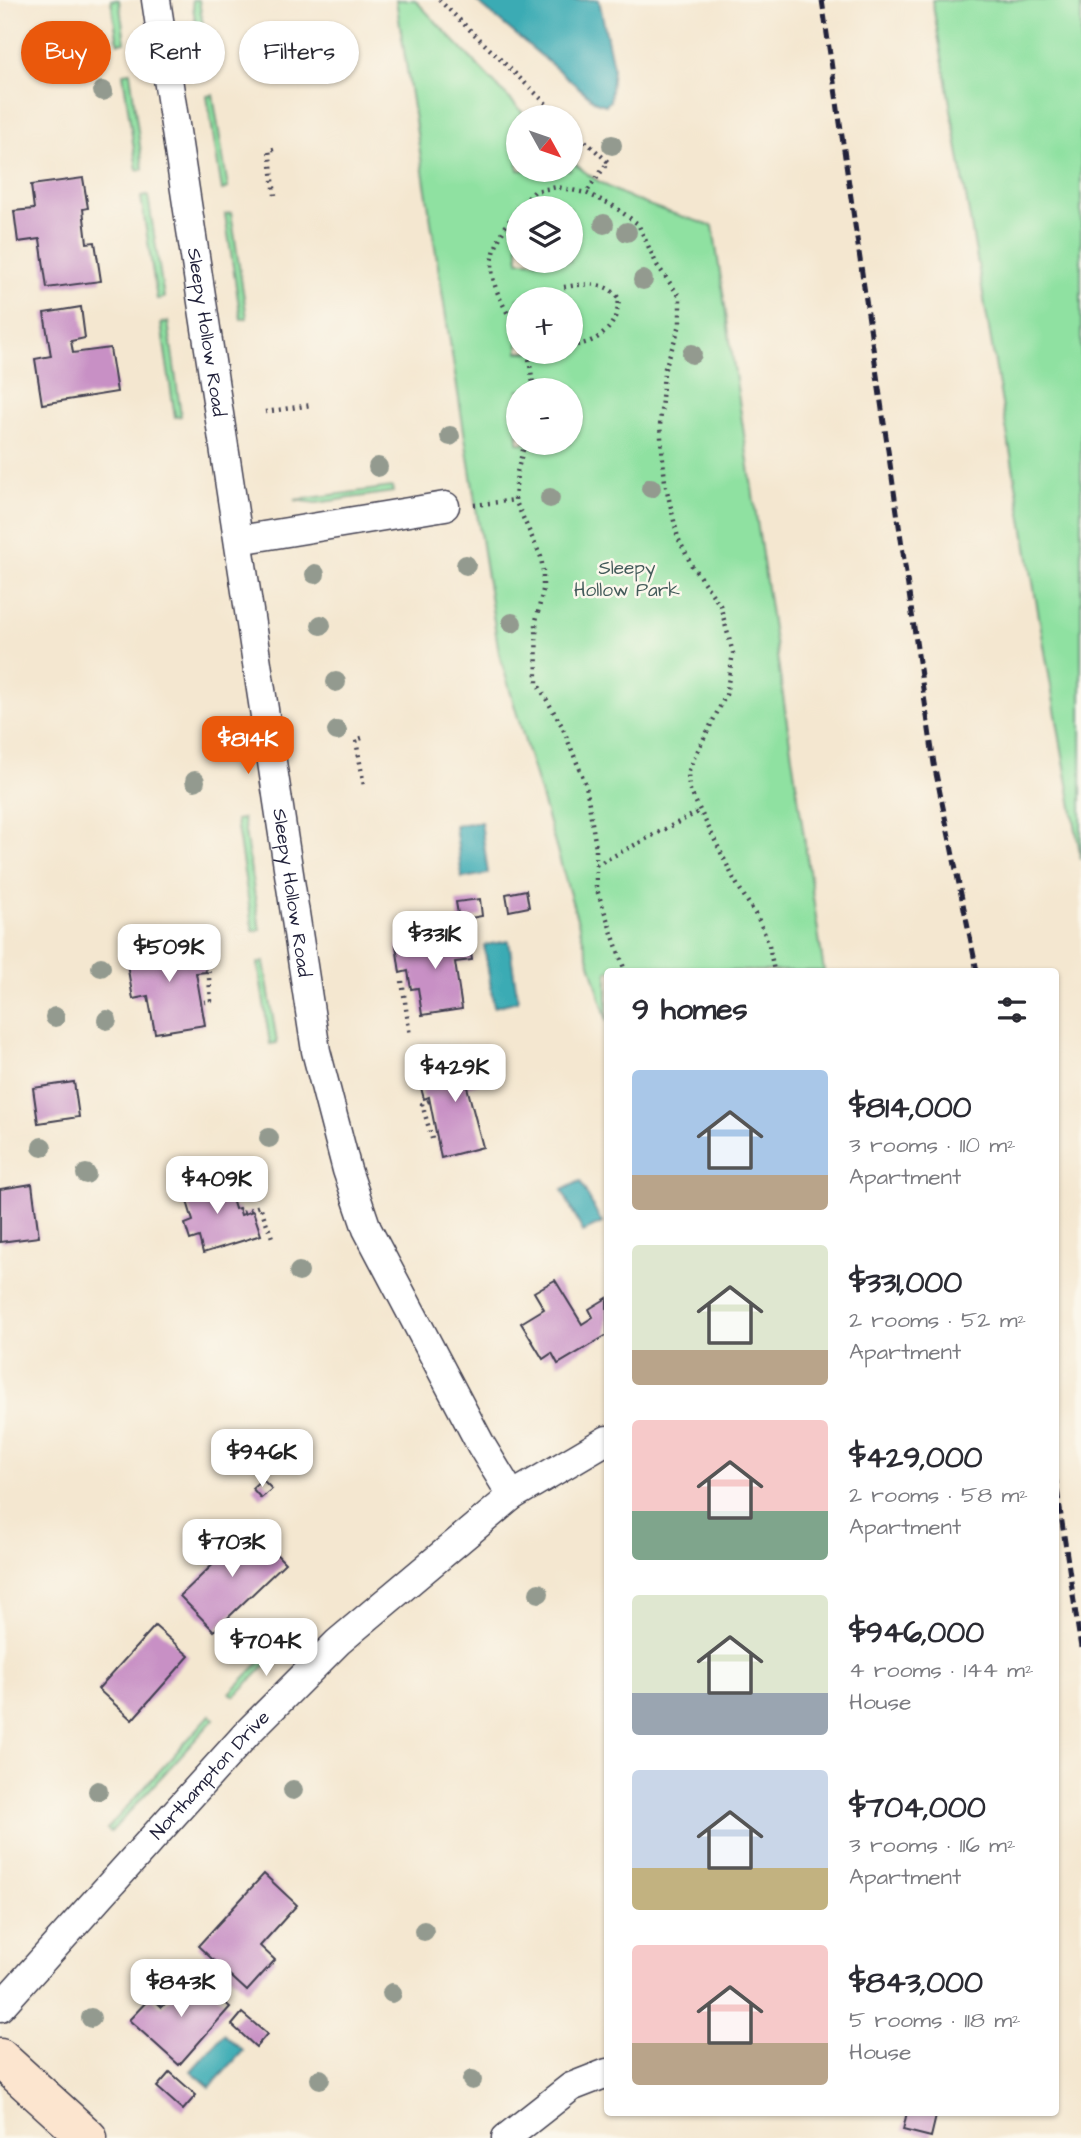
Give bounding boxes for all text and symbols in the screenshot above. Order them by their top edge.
chip: Buy [21,21,111,84]
chip: Rent [125,21,225,84]
chip: Filters [239,21,359,84]
north arrow [506,105,583,182]
map controls [506,105,583,455]
button: layers [506,196,583,273]
street label: Sleepy Hollow Road [180,246,233,418]
button: + [506,287,583,364]
button: − [506,378,583,455]
park label: Sleepy Hollow Park [574,555,680,604]
pin: $814K [199,716,297,776]
text: $814K [218,723,278,755]
street label: Sleepy Hollow Road [266,807,318,979]
pin: $331K [386,912,484,971]
text: $331K [408,918,462,950]
pin: $509K [120,925,218,984]
text: $509K [134,931,204,963]
text: 9 homes [632,989,747,1031]
icon: filters [993,991,1031,1029]
pin: $429K [406,1044,504,1104]
text: $429K [421,1051,489,1083]
text: $814,000 [849,1087,972,1129]
icon: home [688,1098,772,1182]
text: 3 rooms · 110 m² [849,1129,1016,1161]
pin: $409K [168,1156,266,1216]
text: Apartment [849,1161,961,1193]
text: $409K [182,1163,252,1195]
text: $331,000 [849,1262,962,1304]
icon: home [688,1273,772,1357]
text: 2 rooms · 52 m² [849,1304,1026,1336]
text: Apartment [849,1336,961,1368]
pin: $946K [213,1430,311,1489]
text: $946K [227,1436,297,1468]
text: $429,000 [849,1437,982,1479]
icon: home [688,1448,772,1532]
text: 2 rooms · 58 m² [849,1479,1028,1511]
text: Apartment [849,1511,961,1543]
pin: $703K [183,1520,281,1579]
text: $703K [198,1526,266,1558]
text: $946,000 [849,1612,984,1654]
pin: $704K [217,1618,315,1678]
icon: home [688,1623,772,1707]
text: $704K [230,1625,302,1657]
text: 4 rooms · 144 m² [849,1654,1034,1686]
text: House [849,1686,912,1718]
street label: Northampton Drive [144,1704,276,1845]
text: $704,000 [849,1787,986,1829]
icon: home [688,1798,772,1882]
text: 3 rooms · 116 m² [849,1829,1016,1861]
text: Apartment [849,1861,961,1893]
pin: $843K [132,1960,230,2019]
text: $843,000 [849,1962,983,2004]
text: $843K [147,1966,216,1998]
icon: home [688,1973,772,2057]
text: 5 rooms · 118 m² [849,2004,1021,2036]
text: House [849,2036,912,2068]

